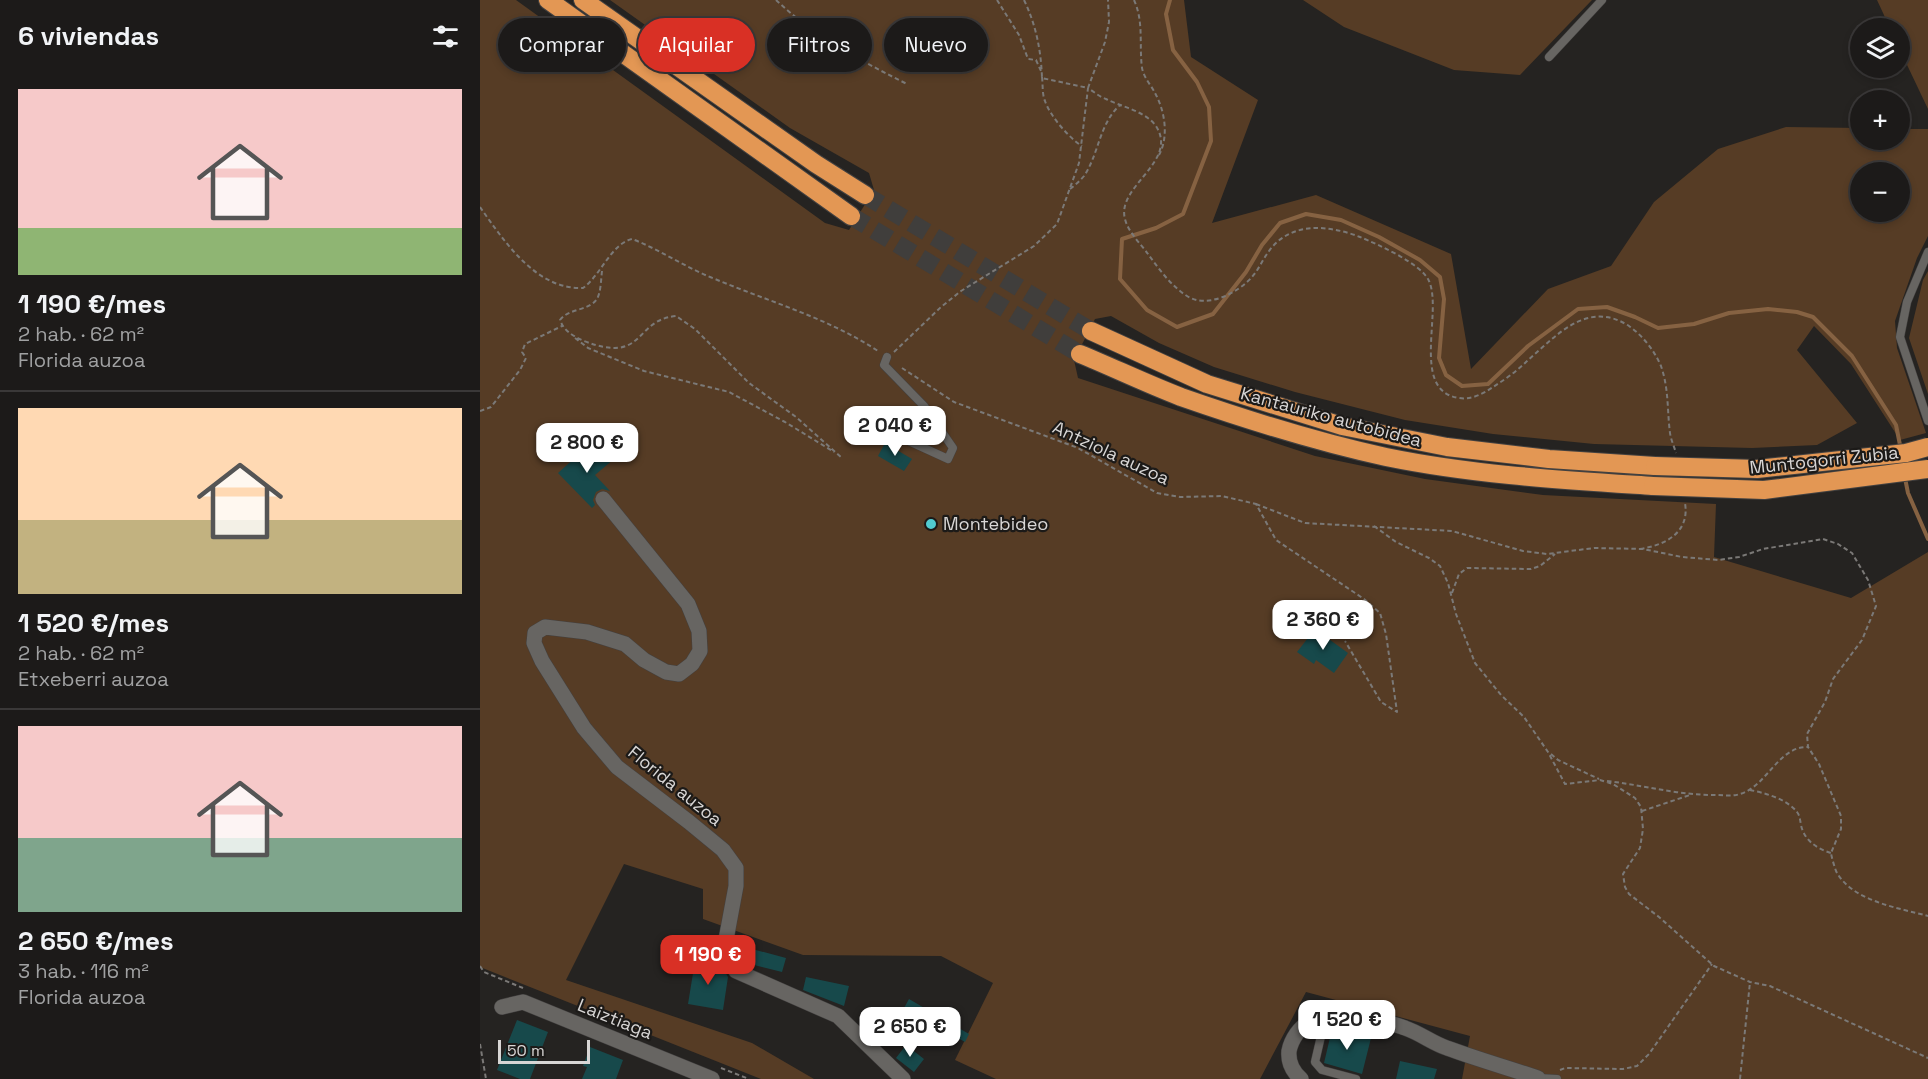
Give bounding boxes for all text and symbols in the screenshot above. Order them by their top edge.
chip: Comprar [498,18,626,72]
chip: Alquilar [638,18,755,72]
chip: Filtros [767,18,872,72]
chip: Nuevo [884,18,988,72]
map controls [1850,18,1910,222]
button: layers [1850,18,1910,78]
text: 6 viviendas [18,19,159,53]
icon: filters [429,20,462,53]
button: + [1850,90,1910,150]
icon: home [186,128,294,236]
button: − [1850,162,1910,222]
text: 1 190 €/mes [18,287,166,321]
text: 2 hab. · 62 m² [18,321,144,347]
text: Florida auzoa [18,347,145,373]
street label: Kantauriko autobidea [1238,381,1424,452]
pin: 2 040 € [840,406,950,457]
text: 2 040 € [858,412,932,438]
street label: Antziola auzoa [1049,415,1173,490]
pin: 2 800 € [532,423,642,474]
text: 2 800 € [550,429,624,455]
street label: Muntogorri Zubia [1748,440,1899,479]
icon: home [186,447,294,555]
place label: Montebideo [943,512,1048,535]
marker: Montebideo [924,517,938,531]
pin: 2 360 € [1268,600,1378,651]
text: 1 520 €/mes [18,606,169,640]
text: 2 360 € [1286,606,1360,632]
text: 2 hab. · 62 m² [18,640,144,666]
text: Etxeberri auzoa [18,666,169,692]
street label: Florida auzoa [624,741,727,831]
icon: home [186,765,294,873]
text: 2 650 €/mes [18,924,174,958]
pin: 1 190 € [653,935,763,986]
text: 1 190 € [674,941,742,967]
text: 3 hab. · 116 m² [18,958,149,984]
text: Florida auzoa [18,984,145,1010]
street label: Laiztiaga [574,993,656,1044]
pin: 1 520 € [1292,1000,1402,1051]
text: 1 520 € [1312,1006,1382,1032]
pin: 2 650 € [855,1007,965,1058]
text: 2 650 € [874,1013,946,1039]
scale bar [498,1037,590,1064]
text: 50 m [507,1040,545,1061]

